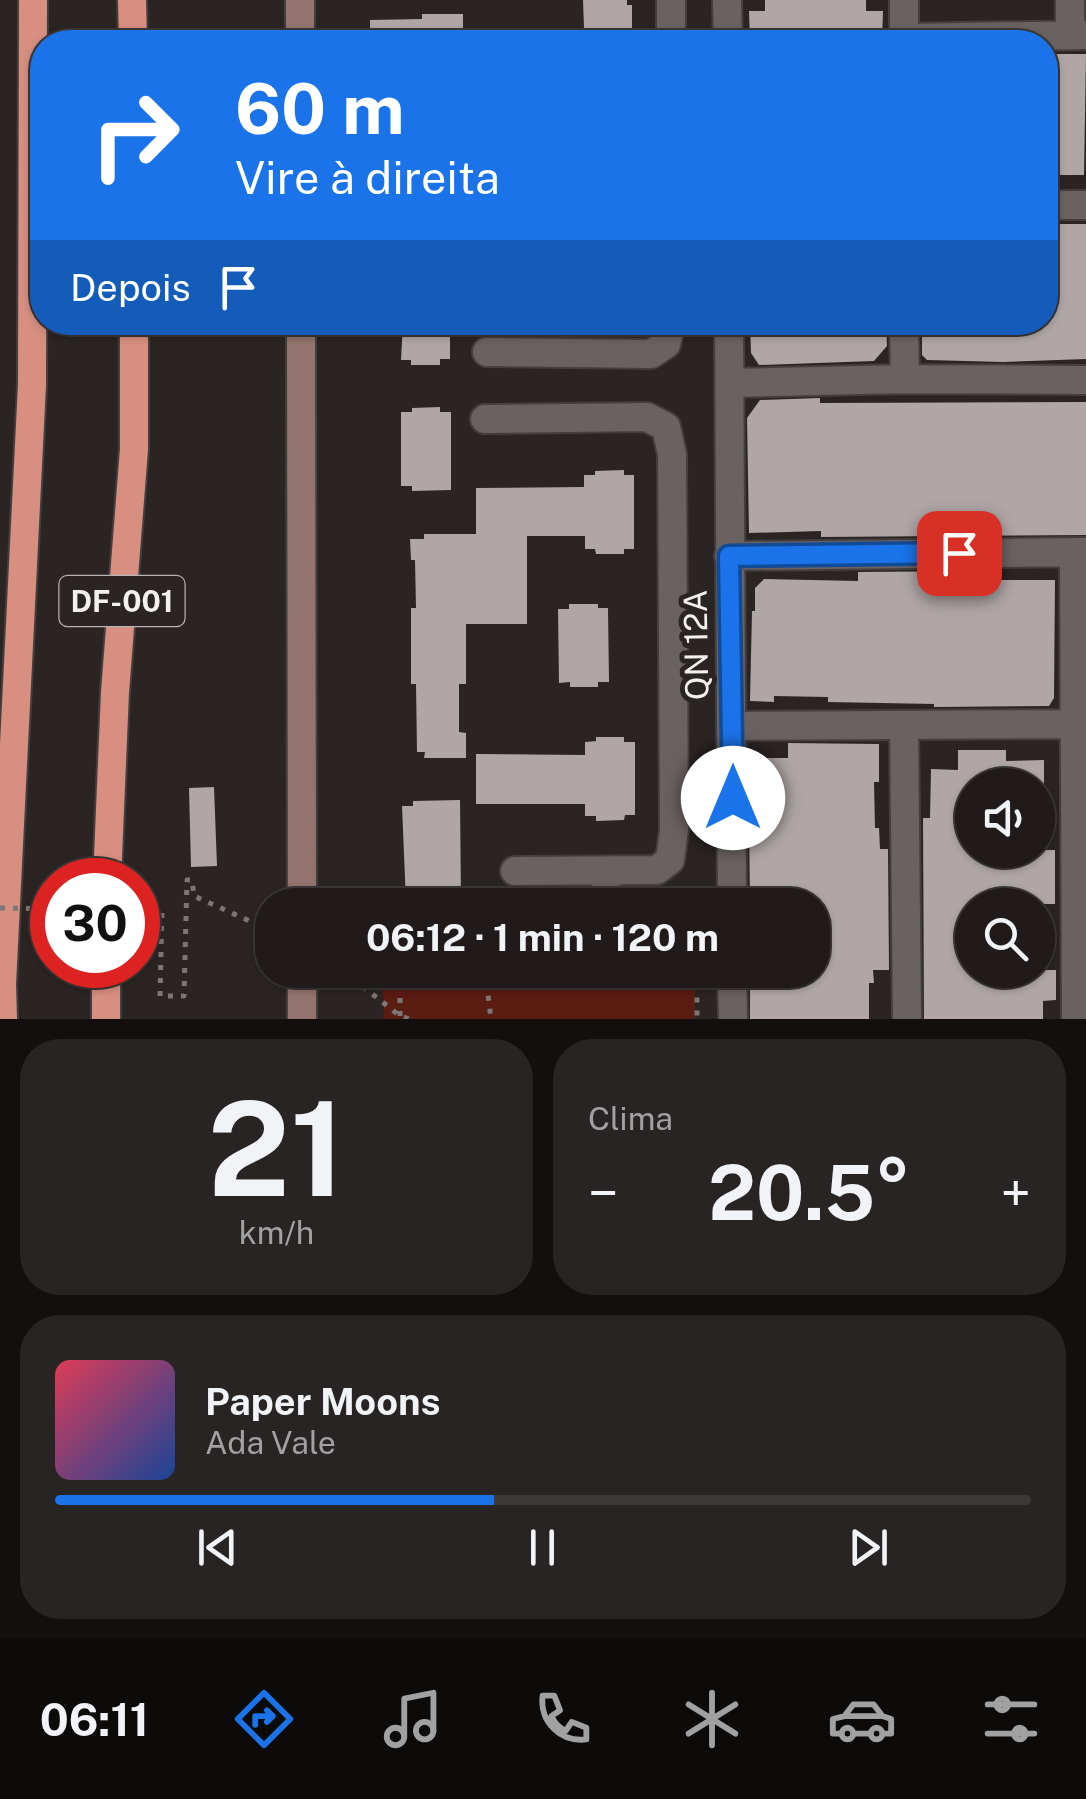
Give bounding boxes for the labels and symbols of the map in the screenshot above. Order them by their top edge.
pin [917,511,1002,596]
road number: DF-001 [59,576,184,626]
street label: QN 12A [677,589,715,701]
position arrow [681,746,785,850]
speed limit sign: 30 [30,858,160,988]

